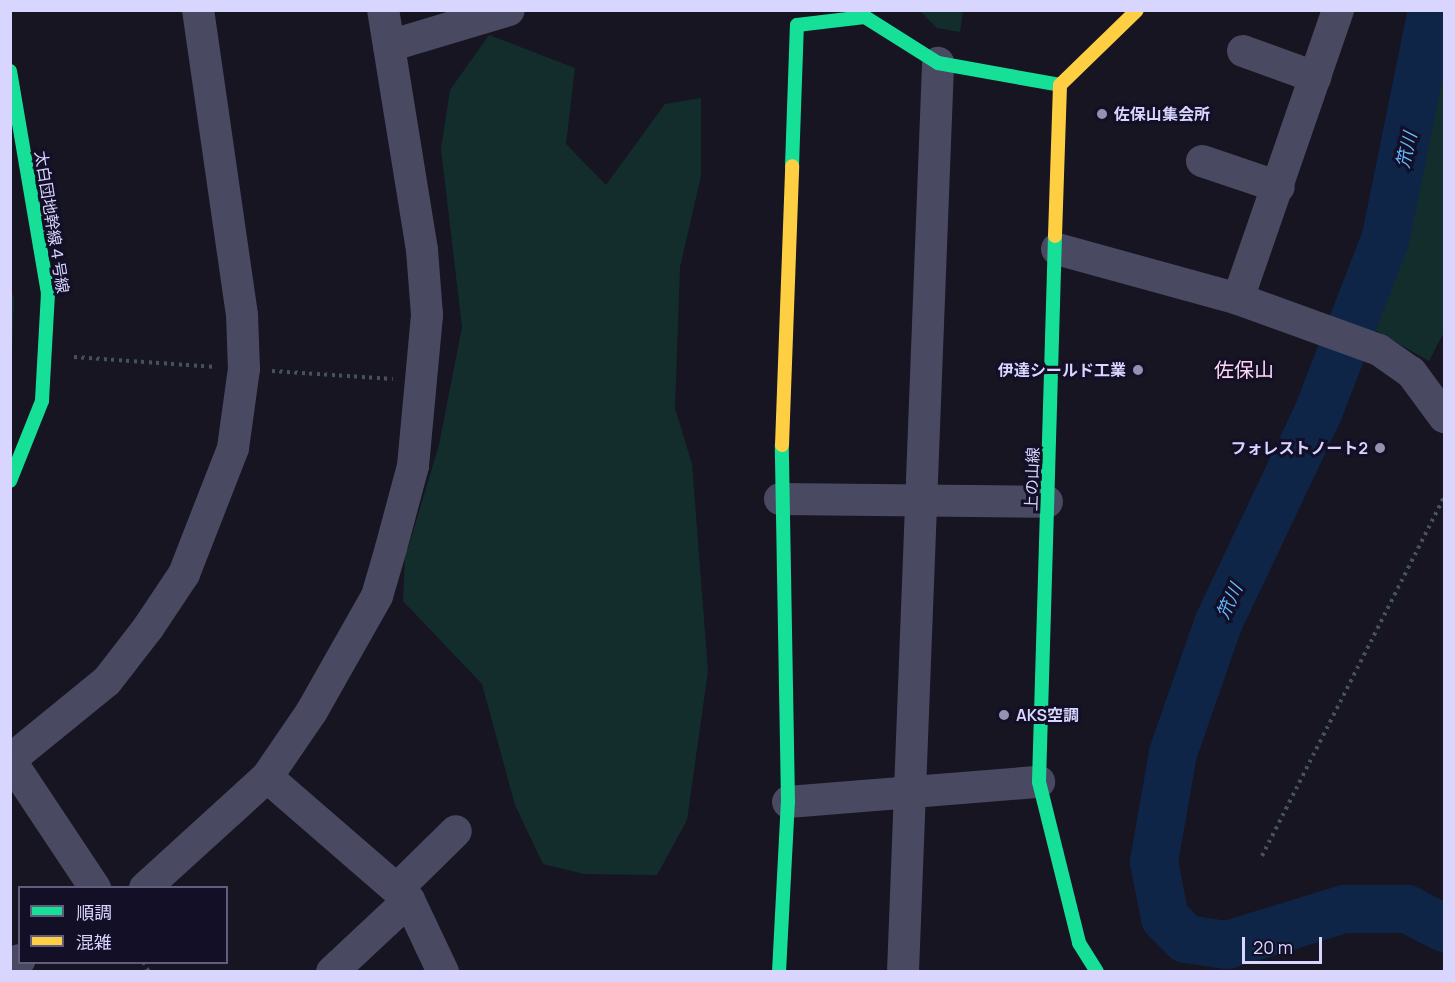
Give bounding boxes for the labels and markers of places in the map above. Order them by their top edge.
place label: 佐保山集会所 [1114,104,1210,124]
marker: 佐保山集会所 [1095,107,1109,121]
place label: 伊達シールド工業 [998,360,1126,380]
marker: 伊達シールド工業 [1131,363,1145,377]
place label: フォレストノート2 [1230,438,1368,458]
marker: フォレストノート2 [1373,441,1387,455]
place label: AKS空調 [1016,705,1079,725]
marker: AKS空調 [997,708,1011,722]

